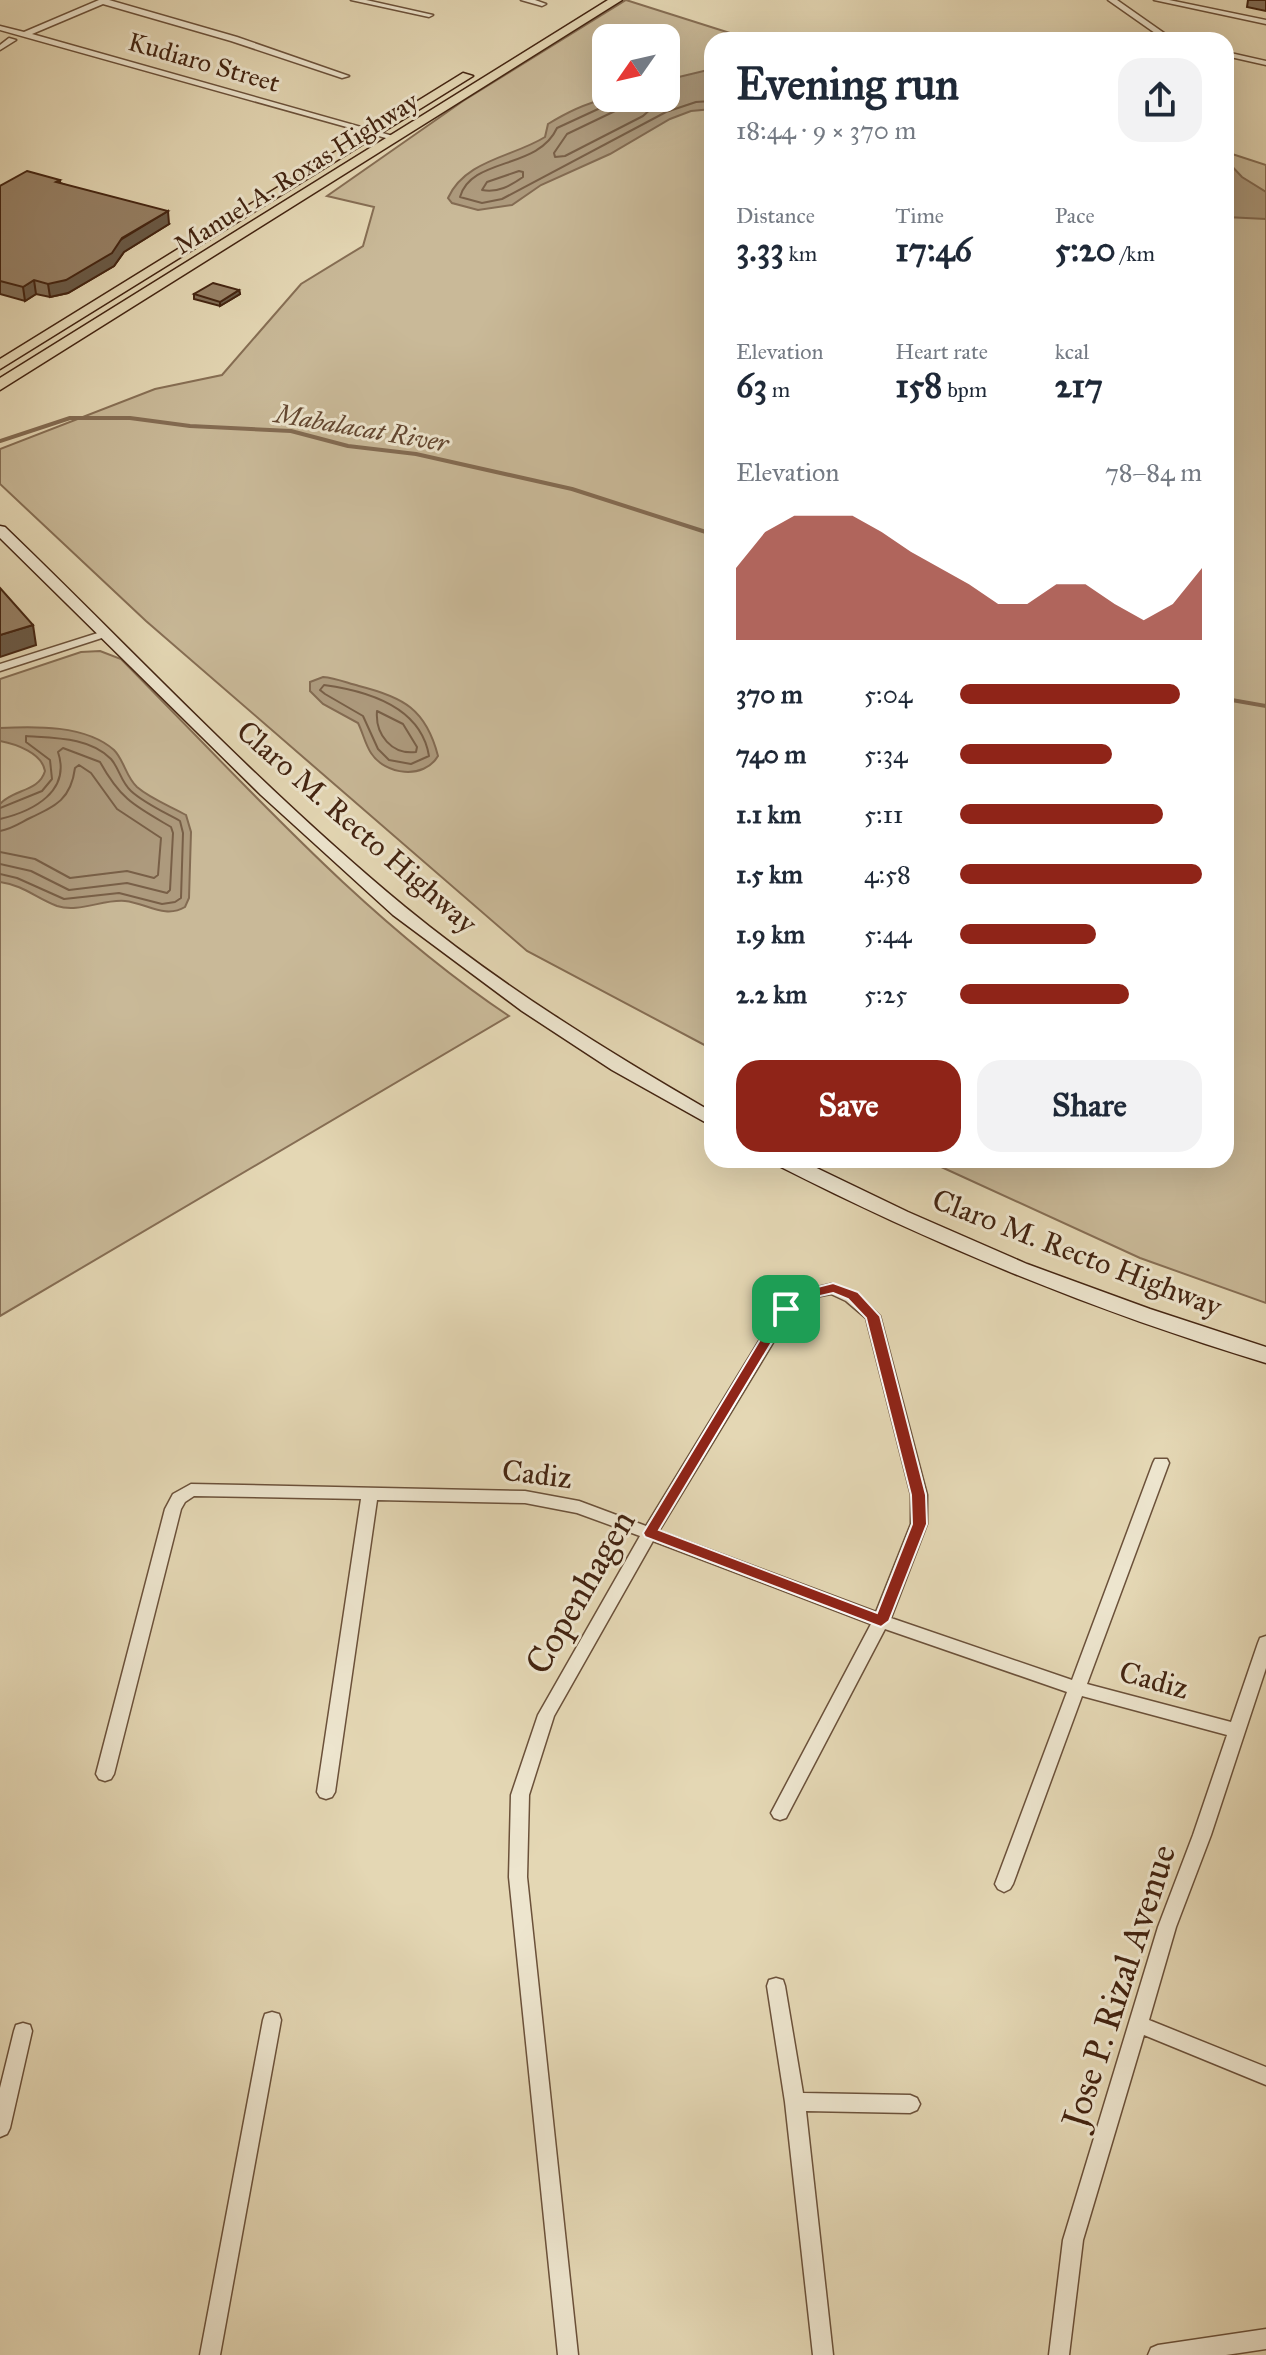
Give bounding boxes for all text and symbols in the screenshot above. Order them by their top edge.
north arrow [592,24,680,112]
map controls [592,24,680,112]
street label: Kudiaro Street [125,25,283,99]
text: Evening run [736,57,959,111]
button: share [1118,58,1202,142]
street label: Manuel A. Roxas Highway [168,84,425,261]
text: 18:44 · 9 × 370 m [736,114,916,146]
text: Distance [736,202,815,229]
text: Time [895,202,944,229]
text: Pace [1055,202,1095,229]
text: 3.33 [736,229,784,270]
text: 17:46 [895,229,972,270]
text: 5:20 [1055,229,1116,270]
text: km [784,240,817,267]
text: /km [1116,240,1155,267]
text: Elevation [736,338,823,365]
text: Heart rate [895,338,988,365]
text: kcal [1055,338,1089,365]
text: 63 [736,365,767,406]
text: 158 [895,365,942,406]
text: 217 [1055,365,1103,406]
text: m [767,376,790,403]
text: bpm [942,376,987,403]
water label: Mabalacat River [270,396,452,459]
text: Elevation [736,456,839,488]
text: 78–84 m [1105,456,1202,488]
text: 370 m [736,678,803,710]
text: 5:04 [864,678,912,710]
street label: Claro M. Recto Highway [229,713,485,942]
text: 740 m [736,738,806,770]
text: 5:34 [864,738,908,770]
text: 1.1 km [736,798,801,830]
text: 5:11 [864,798,903,830]
text: 1.5 km [736,858,803,890]
text: 4:58 [864,858,911,890]
text: 1.9 km [736,918,805,950]
text: 5:44 [864,918,912,950]
text: 2.2 km [736,978,807,1010]
text: 5:25 [864,978,907,1010]
button: Save [736,1060,961,1152]
button: Share [977,1060,1202,1152]
street label: Claro M. Recto Highway [927,1181,1228,1325]
pin [752,1275,820,1343]
icon: arrive [764,1287,808,1331]
street label: Cadiz [500,1452,574,1496]
street label: Copenhagen [515,1502,645,1682]
street label: Cadiz [1115,1654,1193,1707]
street label: Jose P. Rizal Avenue [1051,1839,1186,2137]

